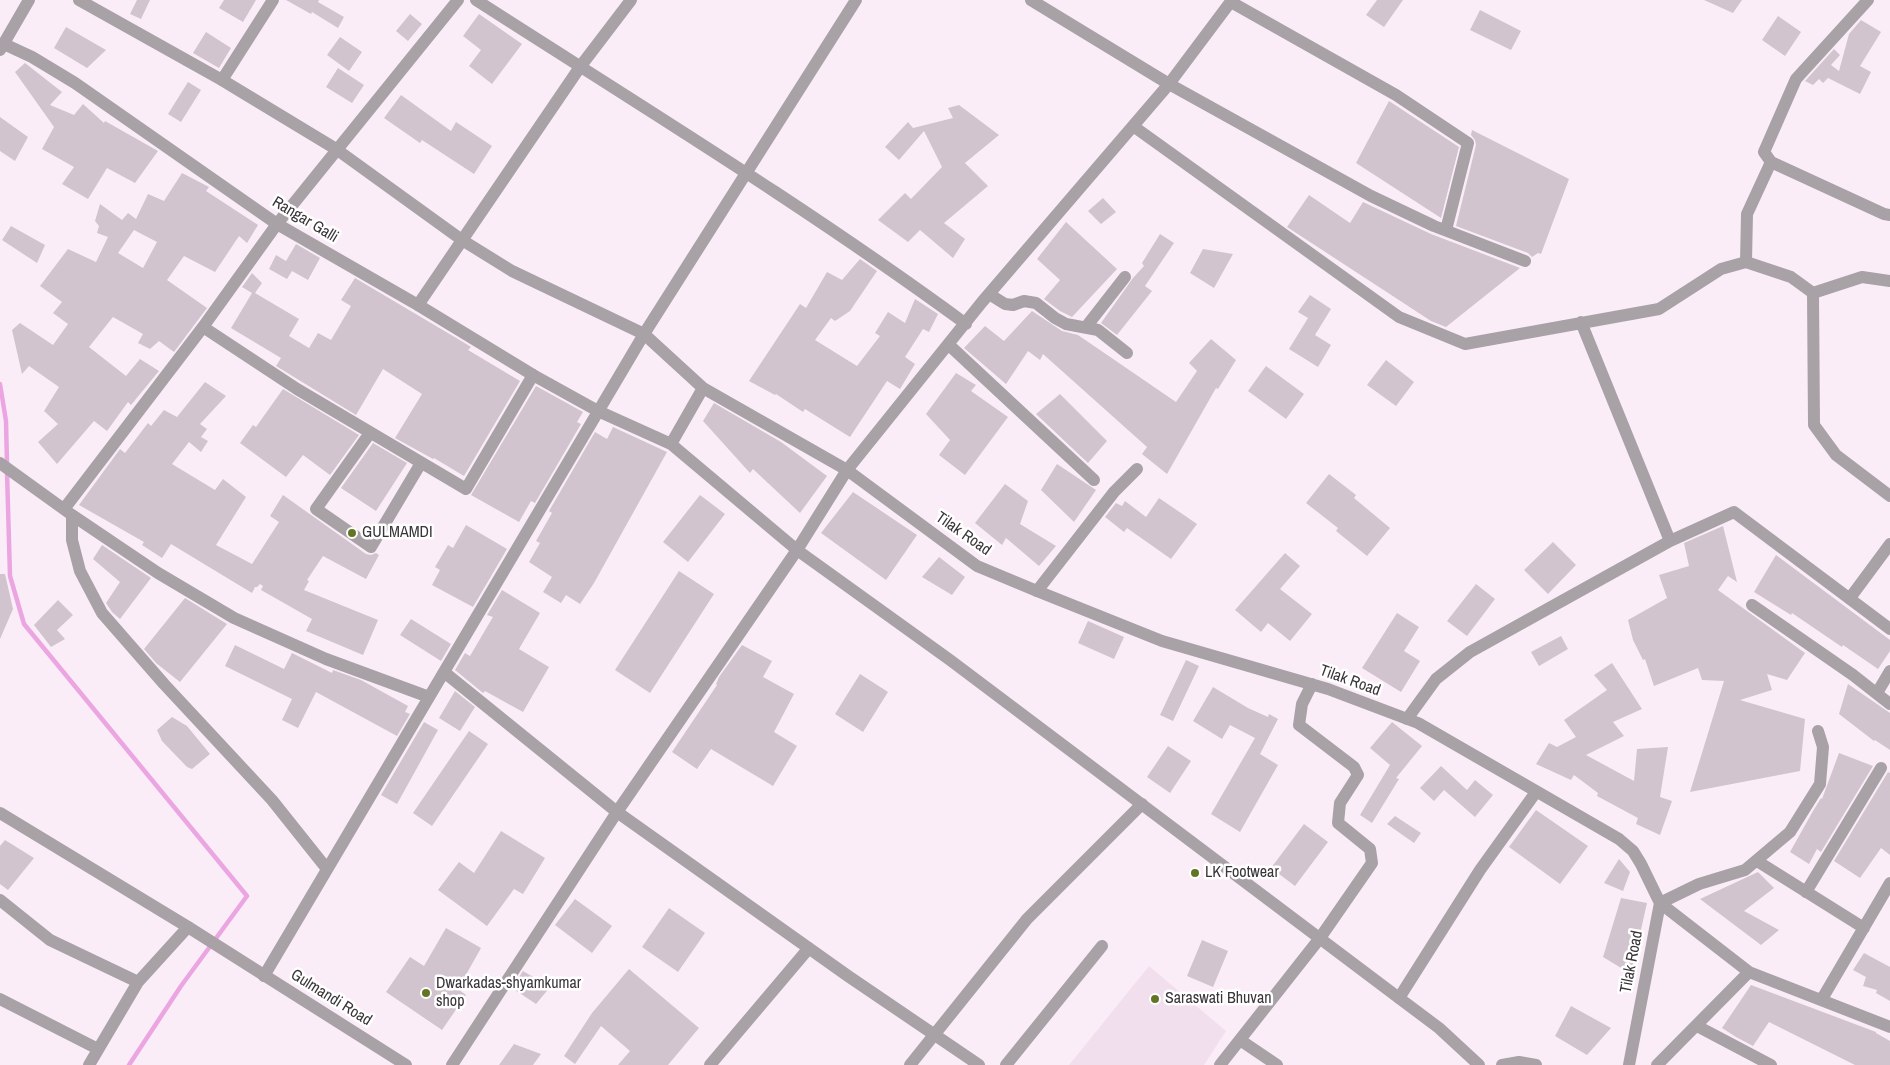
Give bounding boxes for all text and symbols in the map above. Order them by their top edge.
street label: Rangar Galli [268,193,342,247]
street label: Tilak Road [932,508,994,560]
place label: GULMAMDI [362,523,433,543]
marker: GULMAMDI [346,527,358,539]
street label: Tilak Road [1317,661,1383,701]
place label: LK Footwear [1205,863,1279,883]
marker: LK Footwear [1189,867,1201,879]
street label: Tilak Road [1617,929,1647,995]
street label: Gulmandi Road [287,966,375,1030]
place label: Dwarkadas-shyamkumar shop [436,974,581,1012]
marker: Dwarkadas-shyamkumar shop [420,987,432,999]
place label: Saraswati Bhuvan [1165,989,1271,1009]
marker: Saraswati Bhuvan [1149,993,1161,1005]

